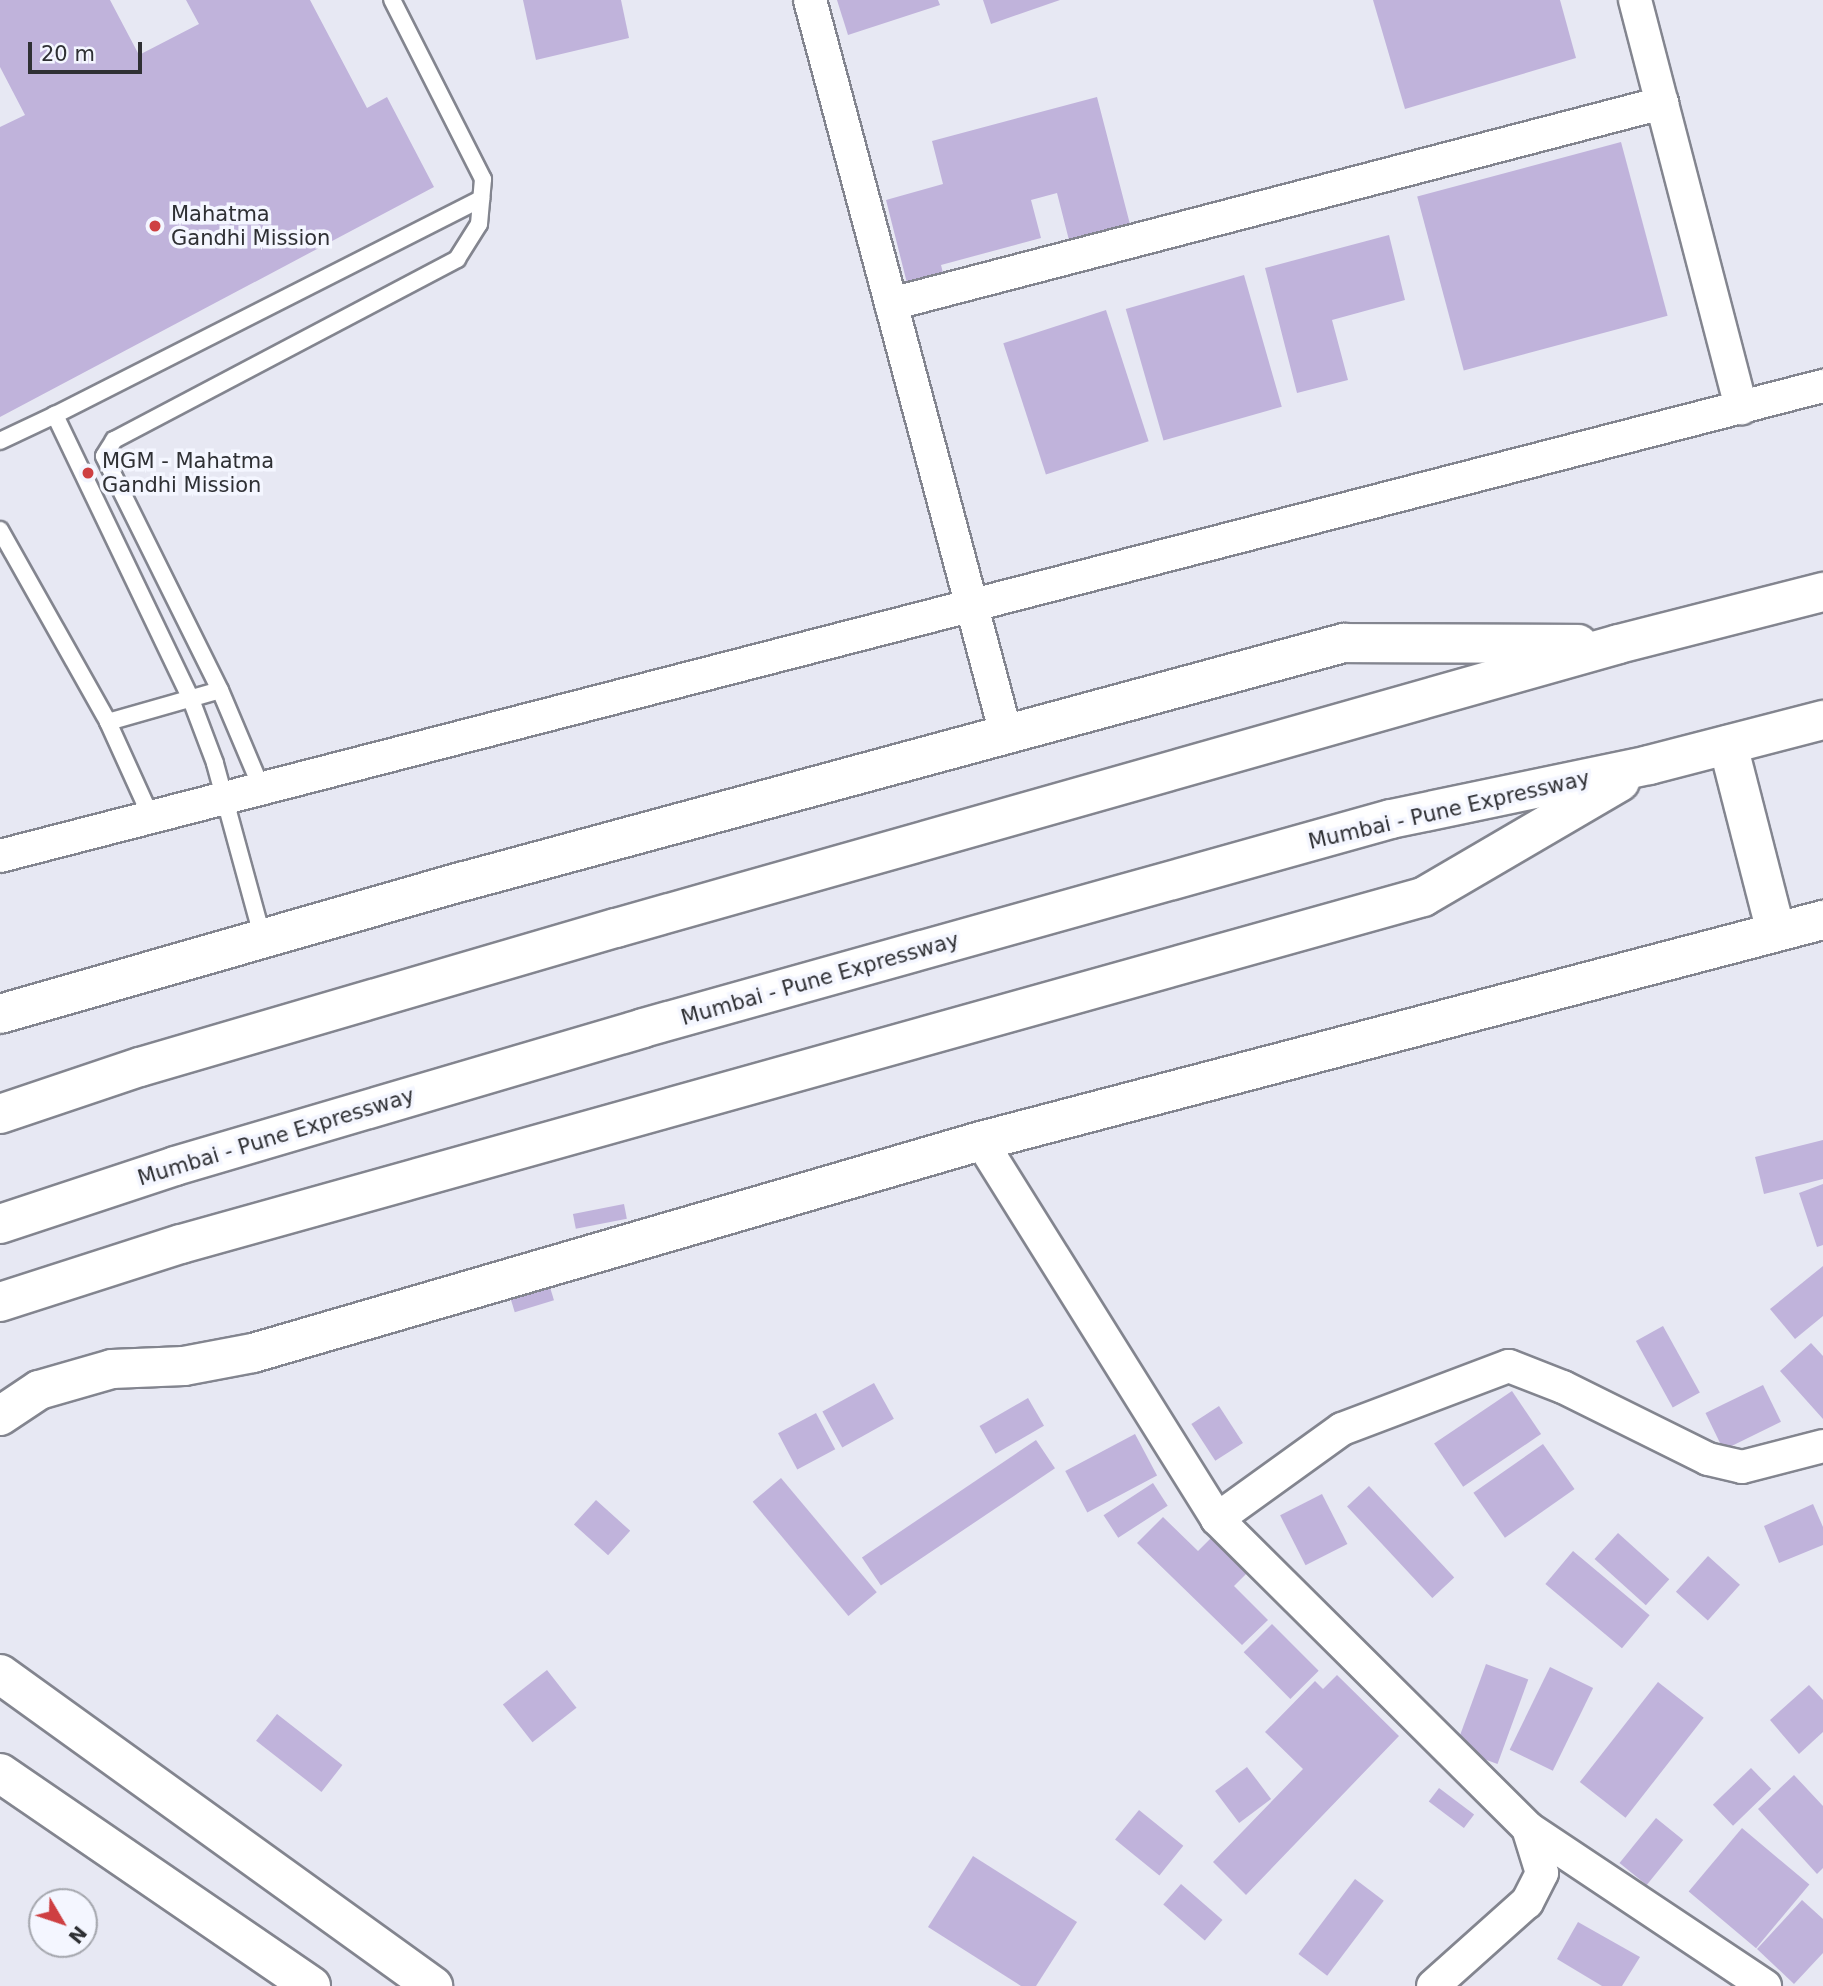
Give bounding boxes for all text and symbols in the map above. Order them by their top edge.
scale bar [32,28,145,72]
text: 20 m [41,42,95,66]
place label: Mahatma Gandhi Mission [171,201,330,251]
marker: Mahatma Gandhi Mission [145,216,165,236]
place label: MGM - Mahatma Gandhi Mission [102,448,274,498]
marker: MGM - Mahatma Gandhi Mission [80,465,96,481]
street label: Mumbai - Pune Expressway [1306,765,1592,855]
street label: Mumbai - Pune Expressway [678,927,962,1031]
street label: Mumbai - Pune Expressway [135,1083,417,1191]
north arrow [28,1888,98,1958]
text: N [64,1922,91,1948]

